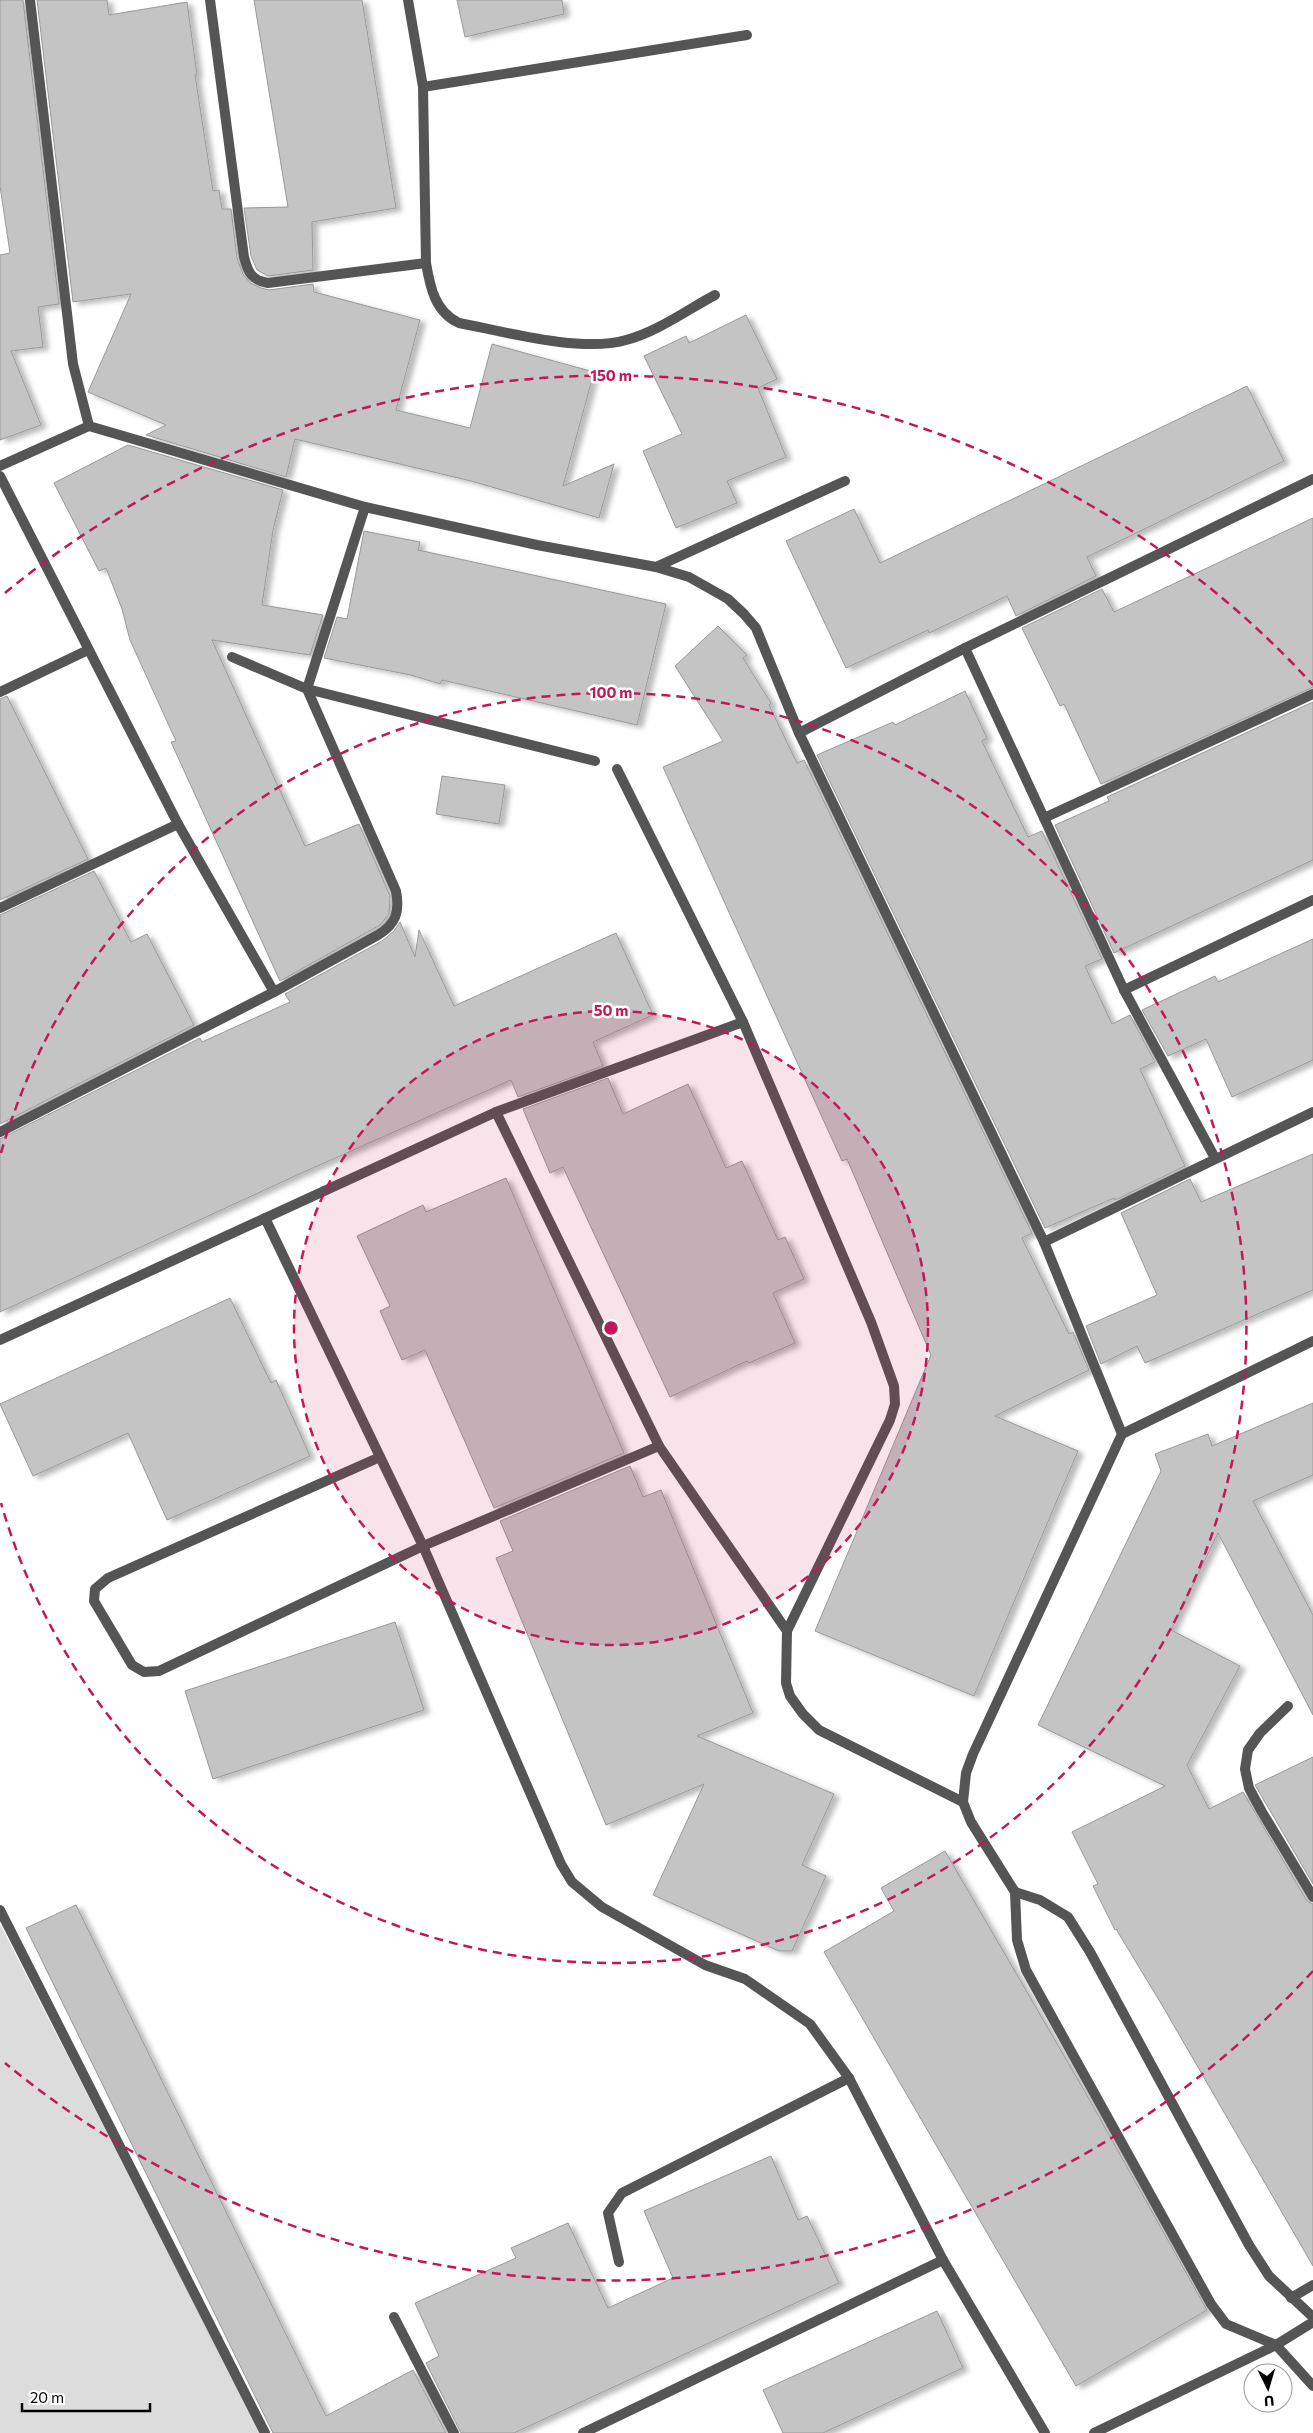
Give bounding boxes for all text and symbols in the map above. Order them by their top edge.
text: 150 m [590,366,632,384]
text: 100 m [590,683,632,701]
text: 50 m [594,1001,628,1019]
centre of rings [602,1319,620,1337]
north arrow [1243,2363,1293,2413]
scale bar [22,2380,150,2412]
text: 20 m [30,2388,64,2406]
text: U [1263,2393,1275,2410]

